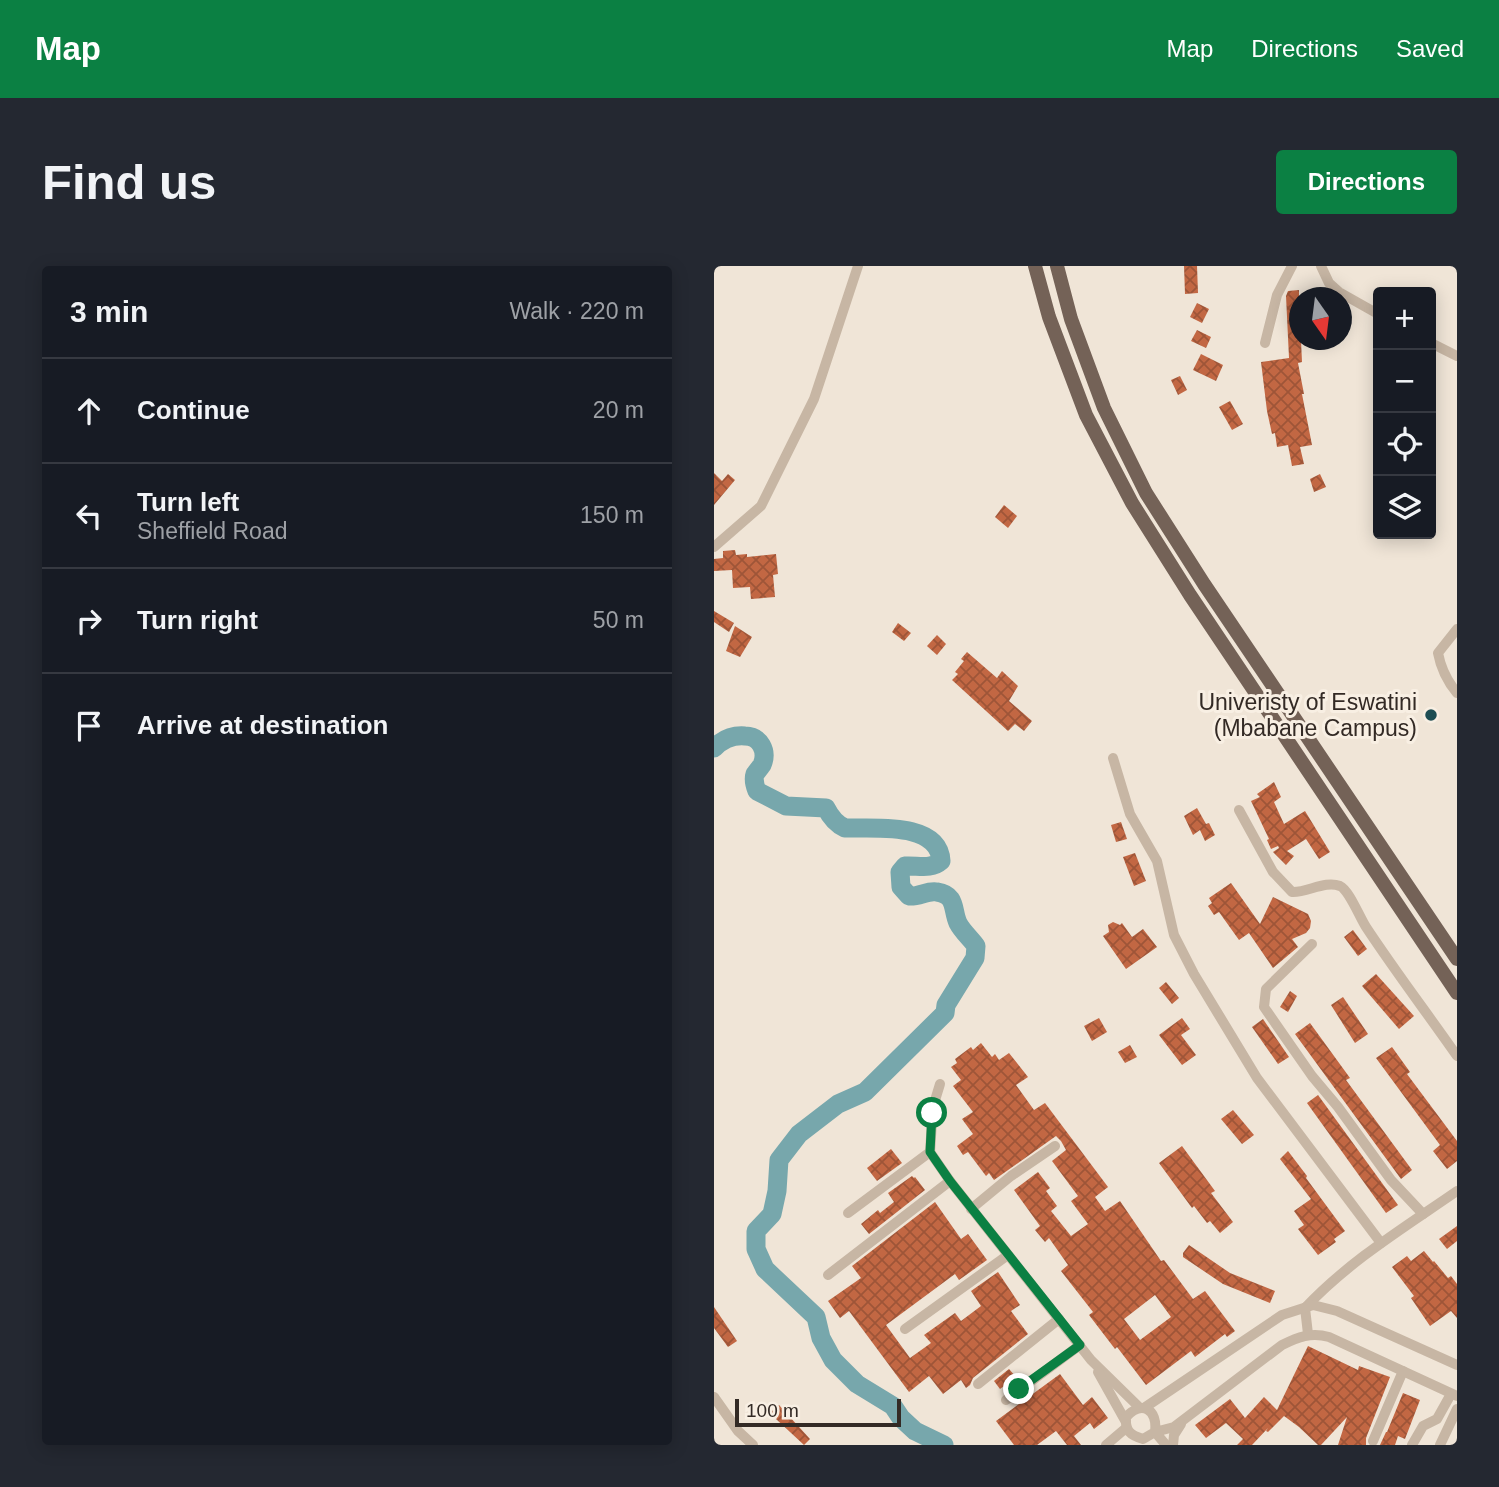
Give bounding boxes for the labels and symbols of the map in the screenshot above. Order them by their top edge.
north arrow [1289,287,1352,350]
place label: Univeristy of Eswatini (Mbabane Campus) [1198,689,1417,741]
marker: Univeristy of Eswatini (Mbabane Campus) [1423,707,1439,723]
route start [916,1097,947,1128]
route end [1003,1373,1034,1404]
scale bar [735,1396,901,1428]

